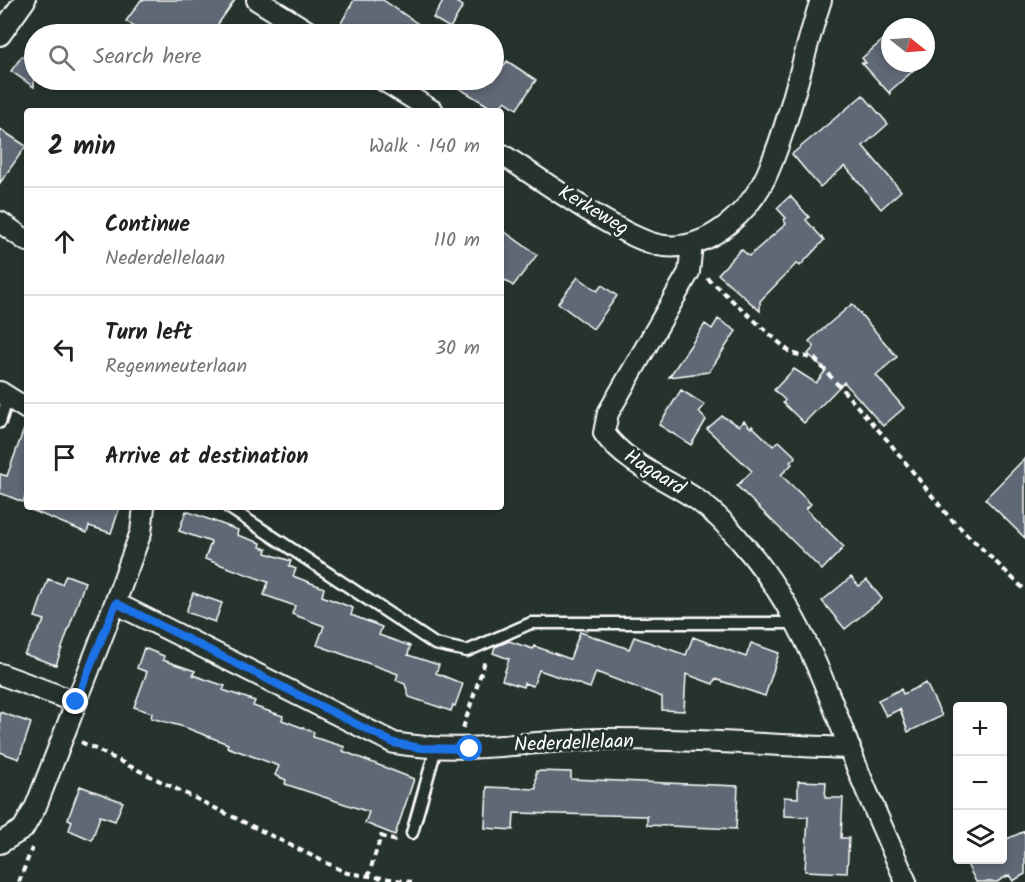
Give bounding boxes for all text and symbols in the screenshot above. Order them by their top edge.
north arrow [881,18,935,72]
search box [24,24,504,90]
text: Search here [93,40,201,75]
icon: search [45,41,78,74]
text: 2 min [48,126,116,168]
text: Walk · 140 m [369,131,480,163]
street label: Kerkeweg [551,177,635,245]
text: Continue [105,208,190,243]
icon: ahead [48,225,81,258]
text: 110 m [434,225,480,257]
text: Nederdellelaan [105,243,225,275]
text: Turn left [105,316,192,351]
icon: left [48,333,81,366]
text: 30 m [435,333,480,365]
text: Regenmeuterlaan [105,351,247,383]
text: Arrive at destination [105,440,308,475]
icon: arrive [48,441,81,474]
street label: Hagaard [617,442,692,505]
route end [62,688,88,714]
map controls [953,702,1007,864]
button: + [953,702,1007,756]
street label: Nederdellelaan [513,726,635,762]
route start [456,735,482,761]
button: − [953,756,1007,810]
button: layers [953,810,1007,864]

